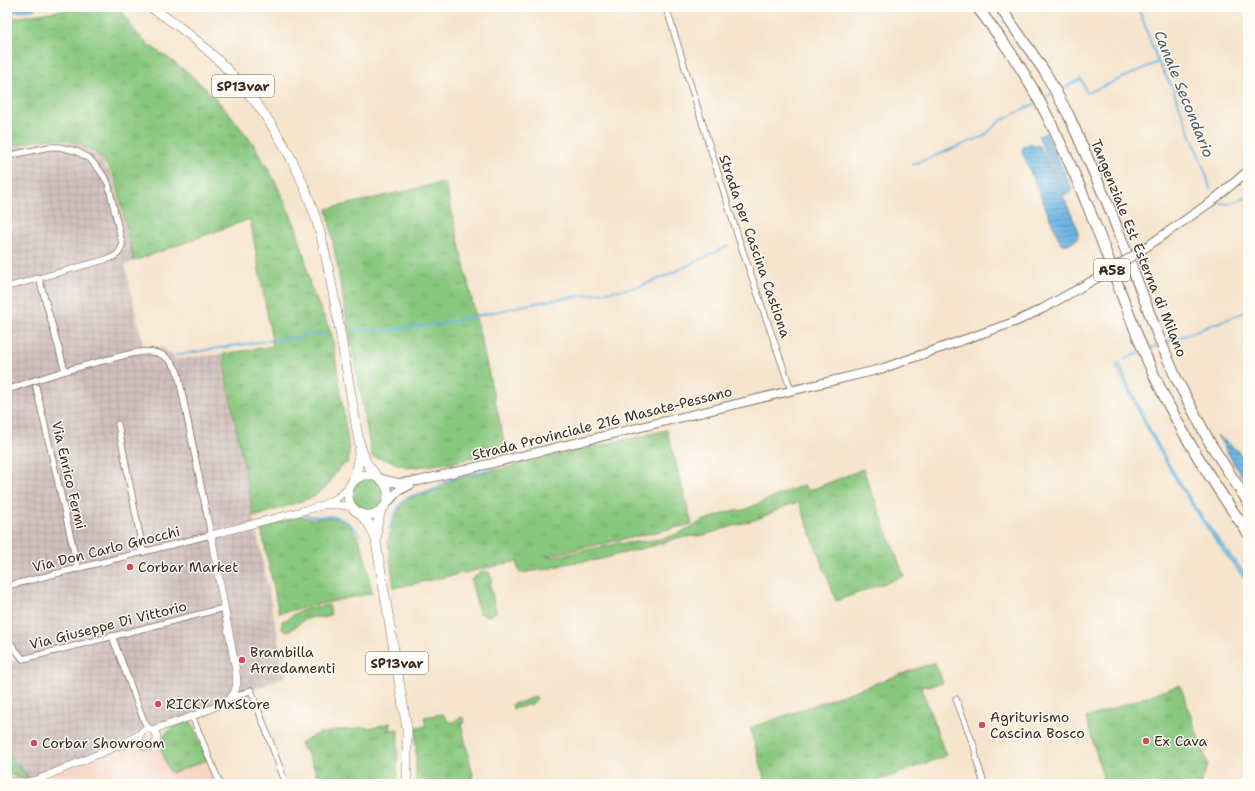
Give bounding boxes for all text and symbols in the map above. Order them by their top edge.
water label: Canale Secondario [1149,27,1219,161]
road number: SP13var [212,75,274,97]
street label: Tangenziale Est Esterna di Milano [1087,136,1191,360]
street label: Strada per Cascina Castiona [715,152,795,340]
road number: A58 [1094,259,1130,281]
street label: Strada Provinciale 216 Masate-Pessano [470,382,734,464]
street label: Via Enrico Fermi [48,419,90,531]
street label: Via Don Carlo Gnocchi [30,522,182,576]
place label: Corbar Market [138,558,238,576]
marker: Corbar Market [125,562,135,572]
street label: Via Giuseppe Di Vittorio [27,597,189,653]
place label: Brambilla Arredamenti [250,643,335,677]
road number: SP13var [366,652,428,674]
marker: Brambilla Arredamenti [237,655,247,665]
place label: RICKY MxStore [166,695,270,713]
marker: RICKY MxStore [153,699,163,709]
place label: Agriturismo Cascina Bosco [990,708,1085,742]
marker: Agriturismo Cascina Bosco [977,720,987,730]
place label: Ex Cava [1154,732,1207,750]
place label: Corbar Showroom [42,734,164,752]
marker: Ex Cava [1141,736,1151,746]
marker: Corbar Showroom [29,738,39,748]

